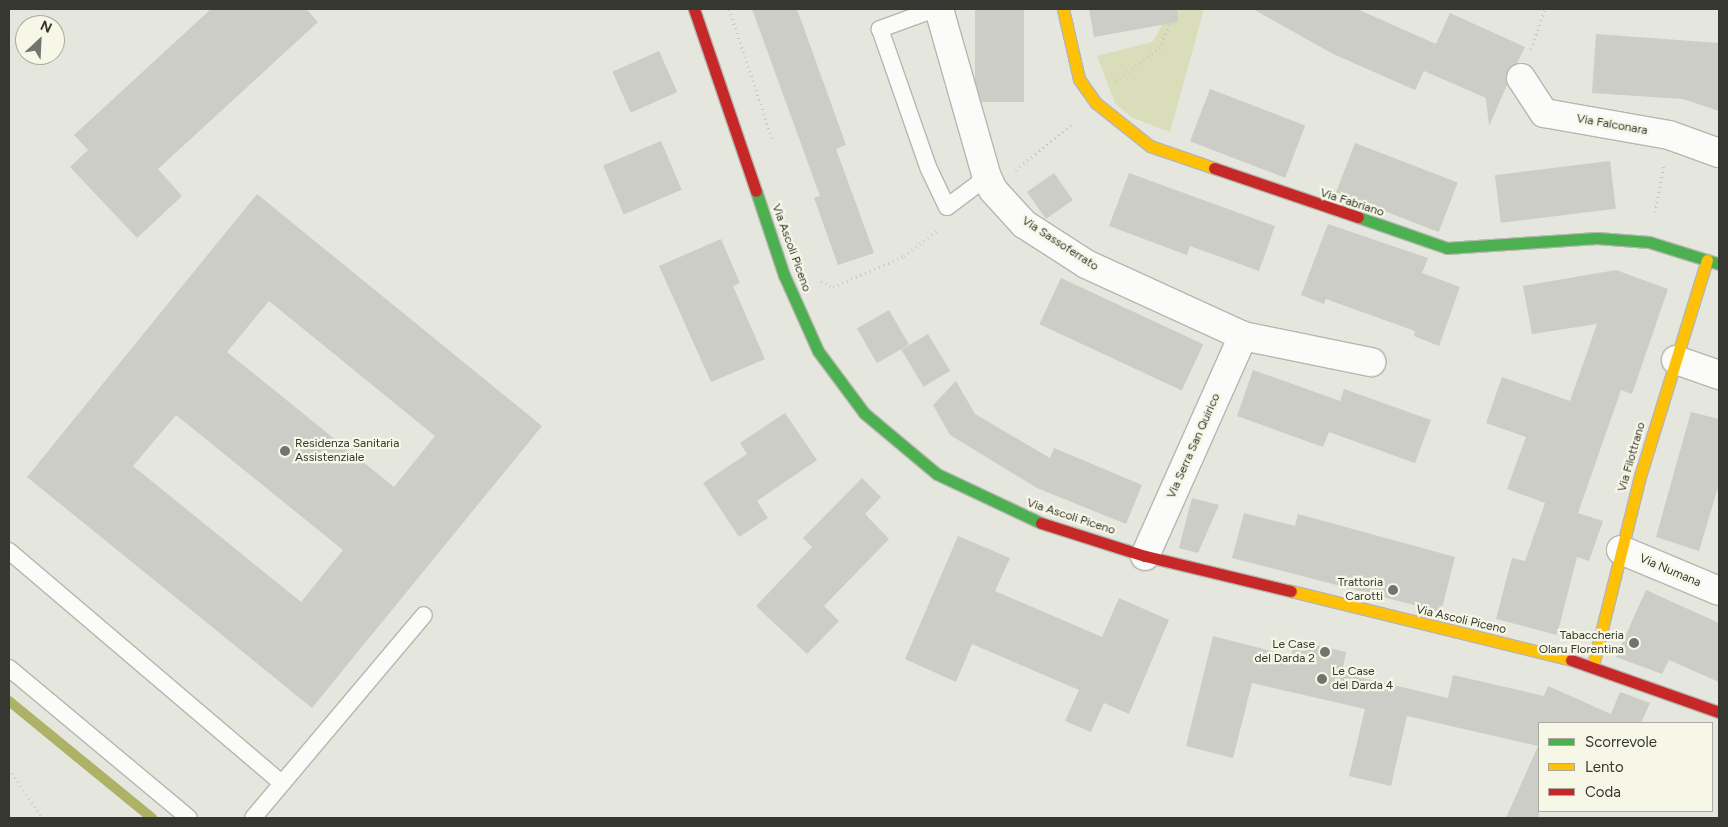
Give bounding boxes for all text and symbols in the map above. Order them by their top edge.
north arrow [15,15,65,65]
text: N [38,17,55,37]
street label: Via Falconara [1575,112,1649,138]
street label: Via Fabriano [1318,186,1386,220]
street label: Via Ascoli Piceno [768,202,814,294]
street label: Via Sassoferrato [1019,214,1101,274]
street label: Via Serra San Quirico [1164,391,1224,501]
street label: Via Filottrano [1615,420,1649,494]
place label: Residenza Sanitaria Assistenziale [295,437,399,465]
marker: Residenza Sanitaria Assistenziale [279,445,291,457]
street label: Via Ascoli Piceno [1025,496,1117,538]
street label: Via Numana [1637,552,1703,590]
place label: Trattoria Carotti [1338,576,1383,604]
marker: Trattoria Carotti [1387,584,1399,596]
street label: Via Ascoli Piceno [1414,603,1508,637]
place label: Tabaccheria Olaru Florentina [1539,629,1624,657]
marker: Tabaccheria Olaru Florentina [1628,637,1640,649]
place label: Le Case del Darda 2 [1255,638,1315,666]
marker: Le Case del Darda 2 [1319,646,1331,658]
place label: Le Case del Darda 4 [1332,665,1393,693]
marker: Le Case del Darda 4 [1316,673,1328,685]
legend [1538,722,1713,812]
text: Scorrevole [1585,733,1657,751]
text: Lento [1585,758,1624,776]
text: Coda [1585,783,1621,801]

